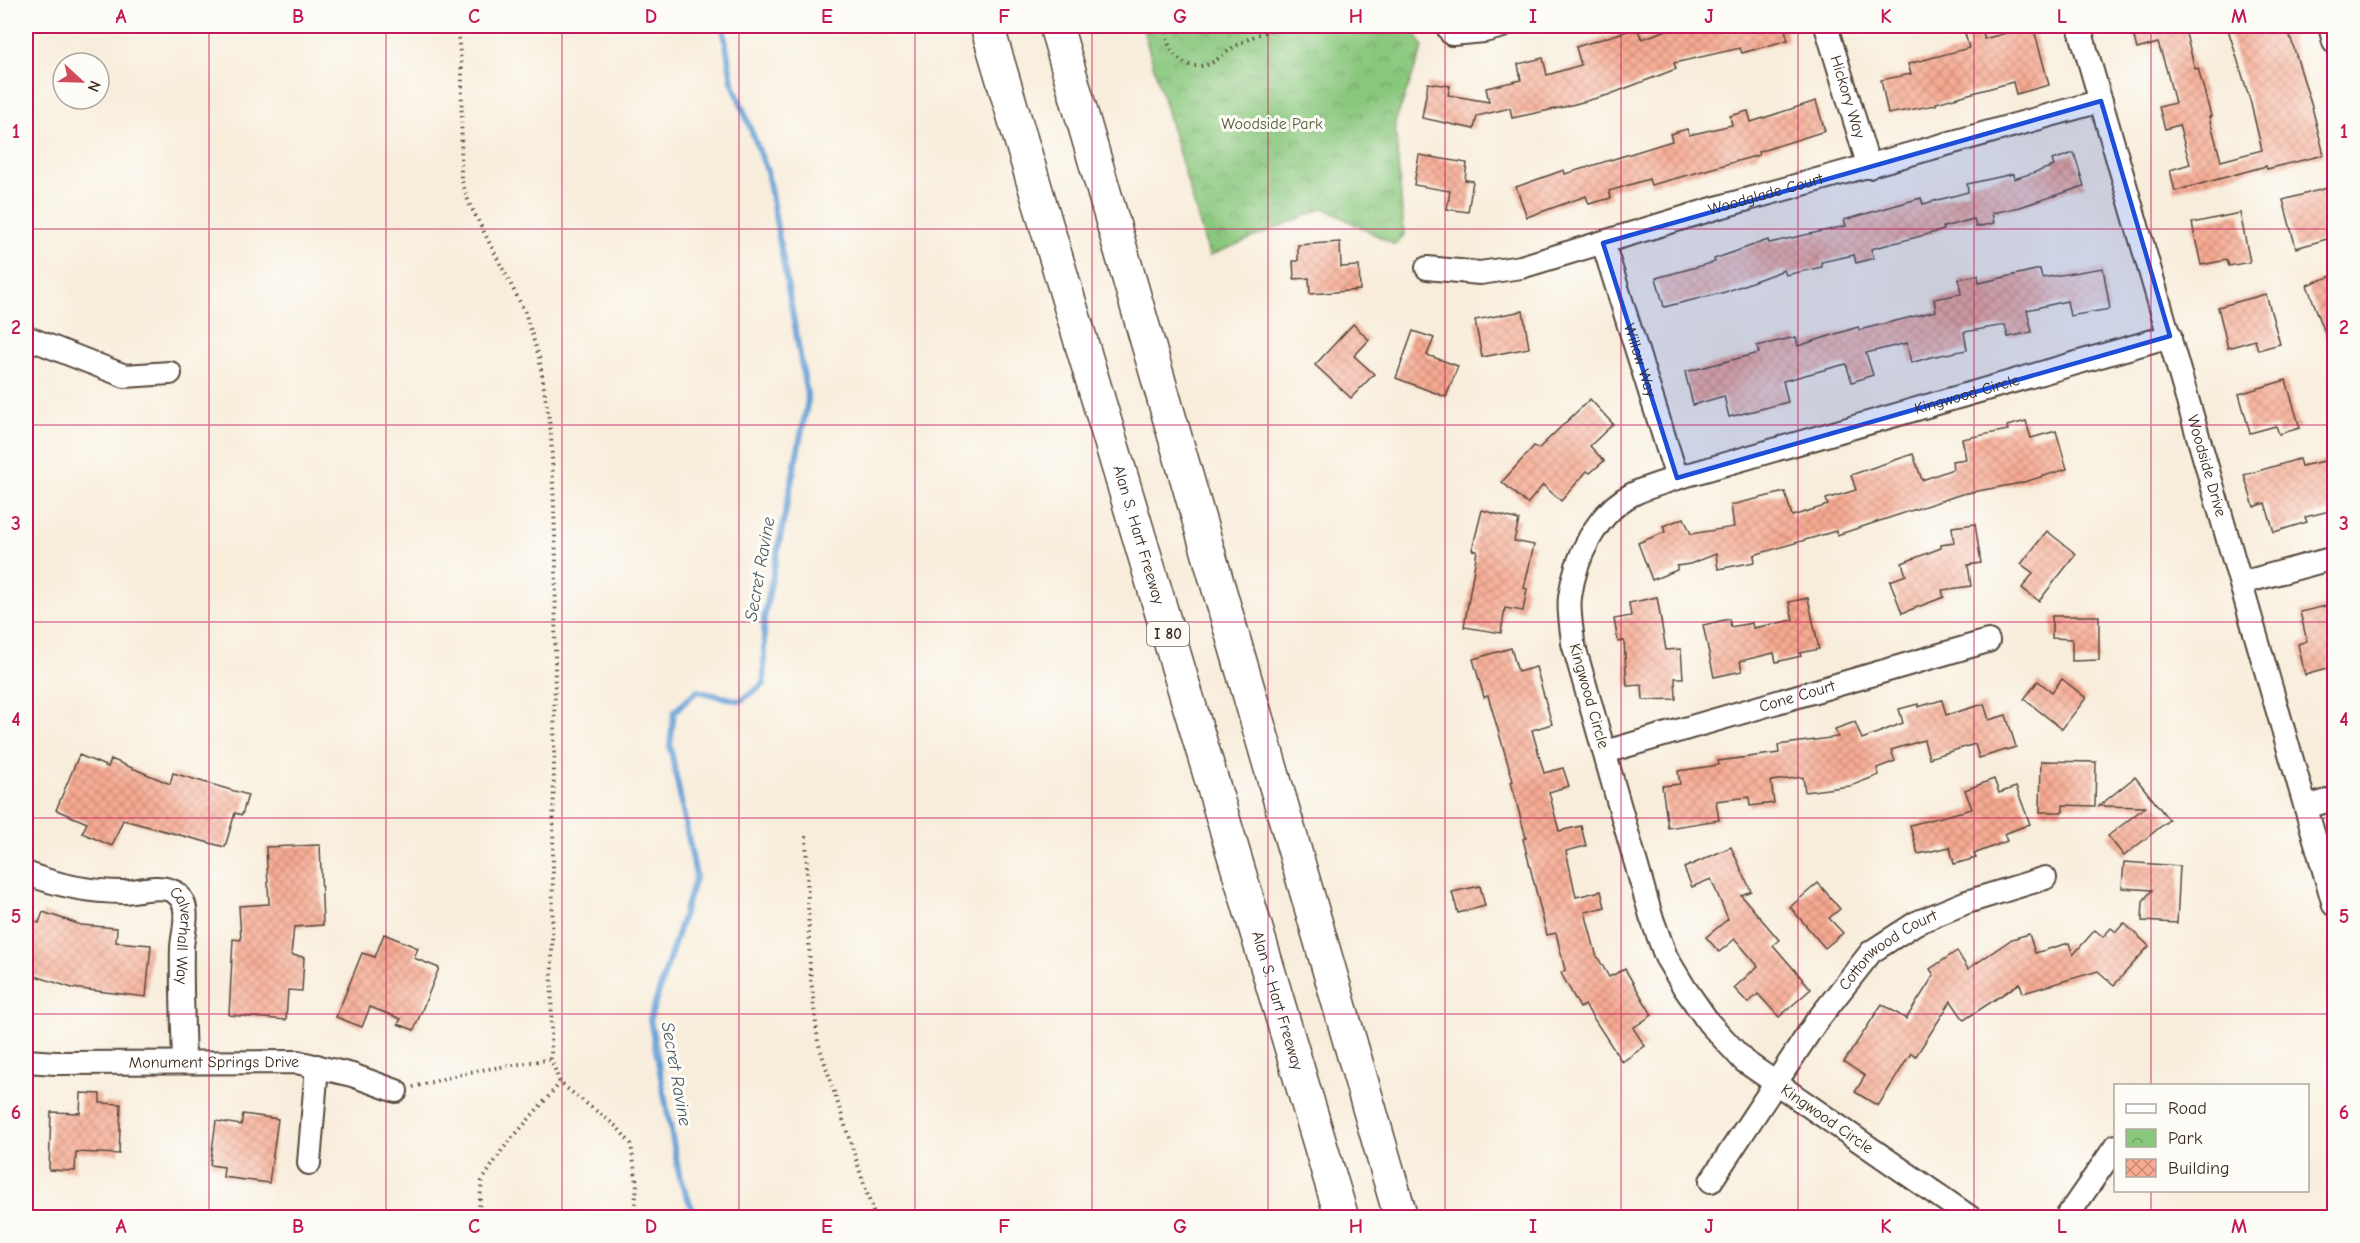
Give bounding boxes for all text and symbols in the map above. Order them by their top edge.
text: A [115,5,127,28]
text: B [292,5,304,28]
text: C [468,5,480,28]
text: D [645,5,657,28]
text: E [821,5,833,28]
text: F [998,5,1010,28]
text: G [1173,5,1187,28]
text: H [1349,5,1363,28]
text: I [1529,5,1537,28]
text: J [1704,5,1714,28]
text: K [1880,5,1892,28]
text: L [2057,5,2067,28]
text: M [2231,5,2247,28]
north arrow [51,51,111,111]
street label: Hickory Way [1826,53,1869,141]
text: N [84,78,104,94]
park label: Woodside Park [1221,115,1323,133]
text: 1 [12,120,20,143]
text: 1 [2340,120,2348,143]
street label: Woodglade Court [1706,170,1825,219]
text: 2 [11,316,21,339]
text: 2 [2339,316,2349,339]
street label: Willow Way [1620,321,1660,400]
street label: Kingwood Circle [1912,371,2022,418]
street label: Woodside Drive [2183,413,2230,519]
street label: Alan S. Hart Freeway [1109,463,1168,607]
text: 3 [11,512,21,535]
text: 3 [2339,512,2349,535]
water label: Secret Ravine [740,515,780,623]
road number: I 80 [1147,622,1189,646]
street label: Kingwood Circle [1565,641,1613,751]
street label: Cone Court [1757,677,1837,716]
text: 4 [11,708,21,731]
text: 4 [2339,708,2349,731]
street label: Calverhall Way [166,883,195,985]
text: 5 [11,905,21,928]
text: 5 [2339,905,2349,928]
street label: Cottonwood Court [1835,906,1940,994]
street label: Alan S. Hart Freeway [1248,929,1307,1073]
water label: Secret Ravine [656,1020,696,1128]
street label: Monument Springs Drive [129,1053,299,1072]
street label: Kingwood Circle [1777,1081,1877,1157]
legend [2114,1084,2309,1192]
text: Road [2168,1098,2207,1119]
text: 6 [11,1101,21,1124]
text: 6 [2339,1101,2349,1124]
text: Park [2168,1128,2203,1149]
text: Building [2168,1158,2230,1179]
text: A [115,1215,127,1238]
text: B [292,1215,304,1238]
text: C [468,1215,480,1238]
text: D [645,1215,657,1238]
text: E [821,1215,833,1238]
text: F [998,1215,1010,1238]
text: G [1173,1215,1187,1238]
text: H [1349,1215,1363,1238]
text: I [1529,1215,1537,1238]
text: J [1704,1215,1714,1238]
text: K [1880,1215,1892,1238]
text: L [2057,1215,2067,1238]
text: M [2231,1215,2247,1238]

